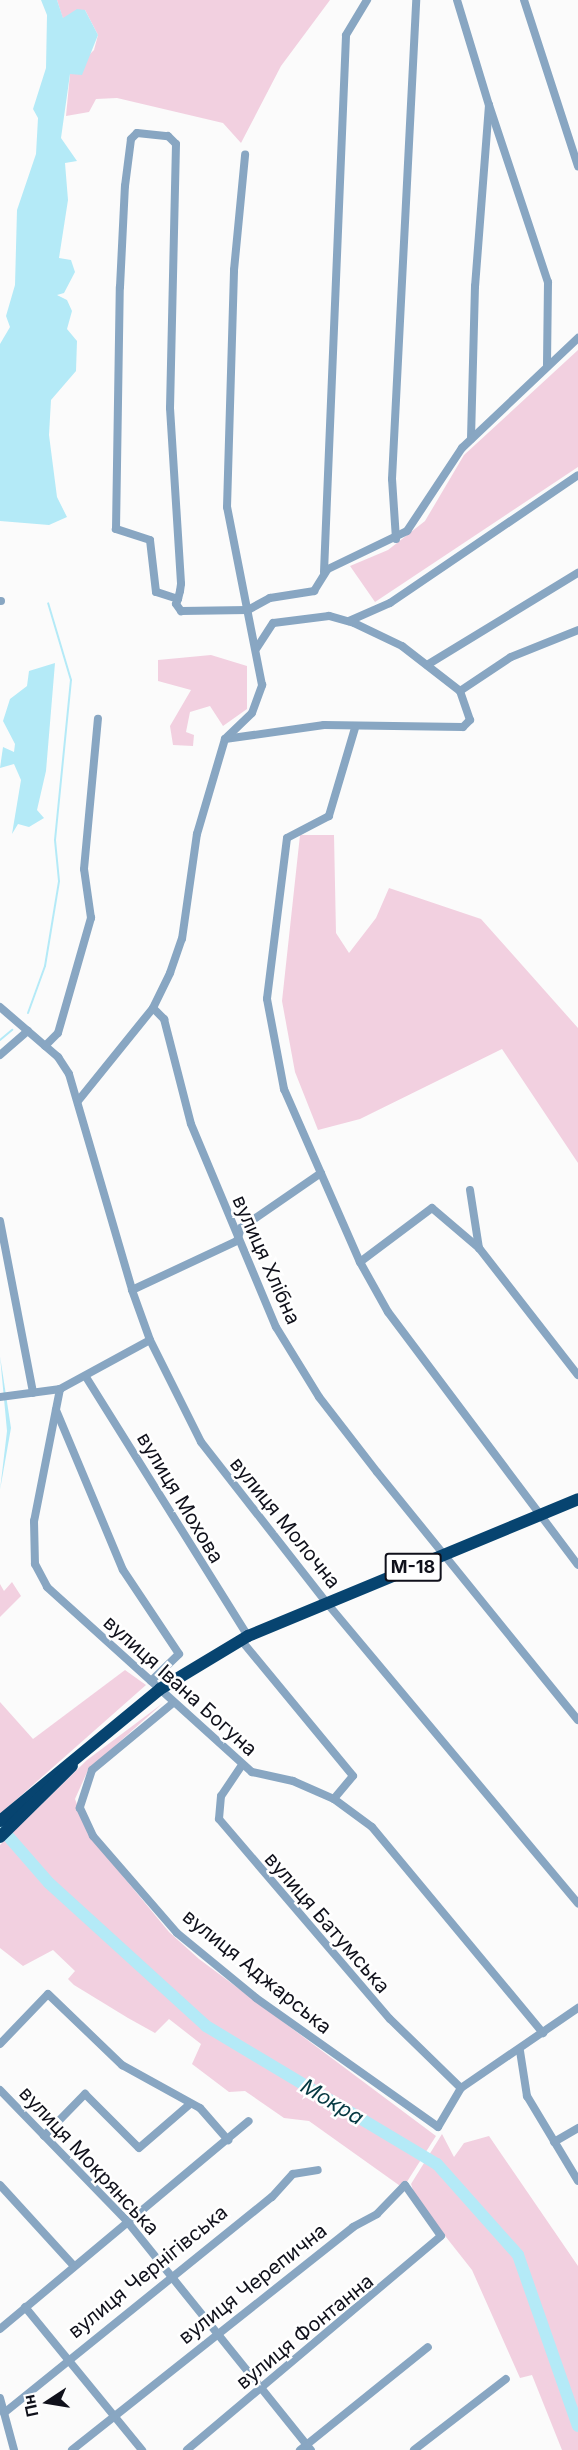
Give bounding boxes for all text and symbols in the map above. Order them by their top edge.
street label: вулиця Хлібна [227,1192,305,1328]
street label: вулиця Мохова [132,1428,228,1568]
street label: вулиця Молочна [225,1453,345,1593]
road number: М-18 [384,1552,442,1582]
street label: вулиця Івана Богуна [98,1611,262,1761]
street label: вулиця Батумська [259,1848,395,1998]
street label: вулиця Аджарська [178,1905,336,2039]
water label: Мокра [296,2073,368,2131]
street label: вулиця Мокрянська [14,2082,164,2240]
street label: вулиця Чернігівська [63,2200,233,2344]
street label: вулиця Черепична [174,2219,332,2349]
street label: вулиця Фонтанна [232,2269,378,2395]
north arrow [18,2372,78,2432]
text: Пн [18,2393,42,2419]

